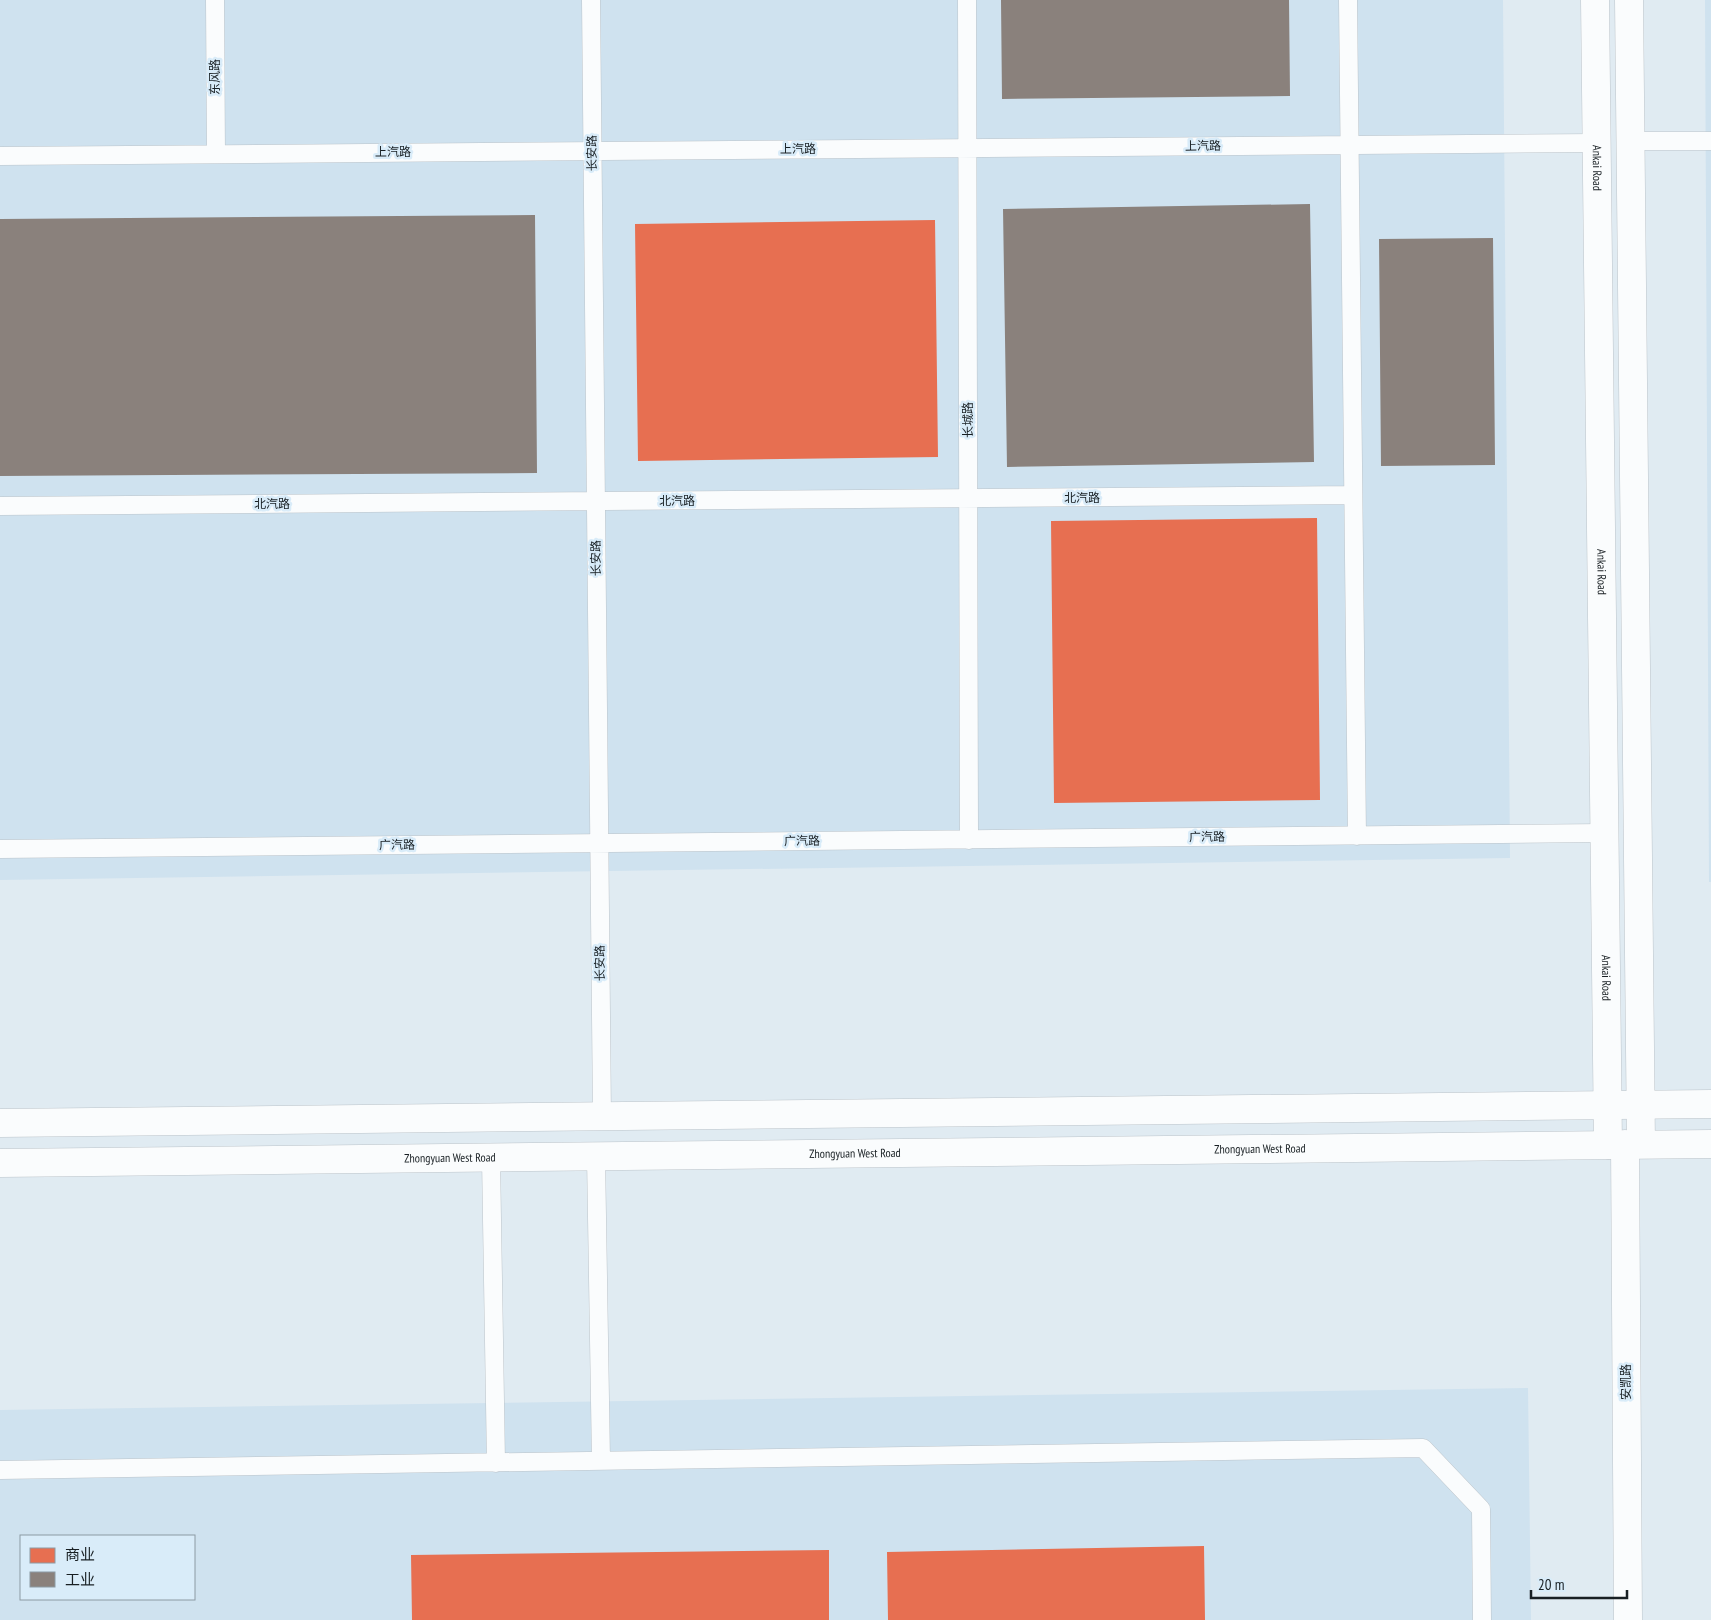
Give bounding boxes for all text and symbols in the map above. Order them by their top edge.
street label: 东风路 [207,59,222,95]
street label: 长安路 [584,135,599,171]
street label: 上汽路 [1185,138,1221,153]
street label: 上汽路 [780,141,816,156]
street label: 上汽路 [375,144,411,159]
street label: Ankai Road [1590,145,1605,191]
street label: 长城路 [960,402,975,438]
street label: 北汽路 [1064,490,1100,505]
street label: 北汽路 [659,493,695,508]
street label: 北汽路 [254,496,290,511]
street label: 长安路 [588,540,603,576]
street label: Ankai Road [1594,549,1610,595]
street label: 广汽路 [1189,829,1225,844]
street label: 广汽路 [784,833,820,848]
street label: 广汽路 [379,837,415,852]
street label: 长安路 [592,945,607,981]
street label: Ankai Road [1599,955,1614,1001]
street label: Zhongyuan West Road [1214,1141,1306,1157]
street label: Zhongyuan West Road [809,1145,901,1161]
street label: Zhongyuan West Road [404,1149,496,1166]
street label: 安凯路 [1618,1364,1633,1400]
legend [20,1535,195,1600]
text: 商业 [65,1545,95,1564]
scale bar [1531,1568,1627,1600]
text: 工业 [65,1570,95,1589]
text: 20 m [1538,1575,1564,1594]

